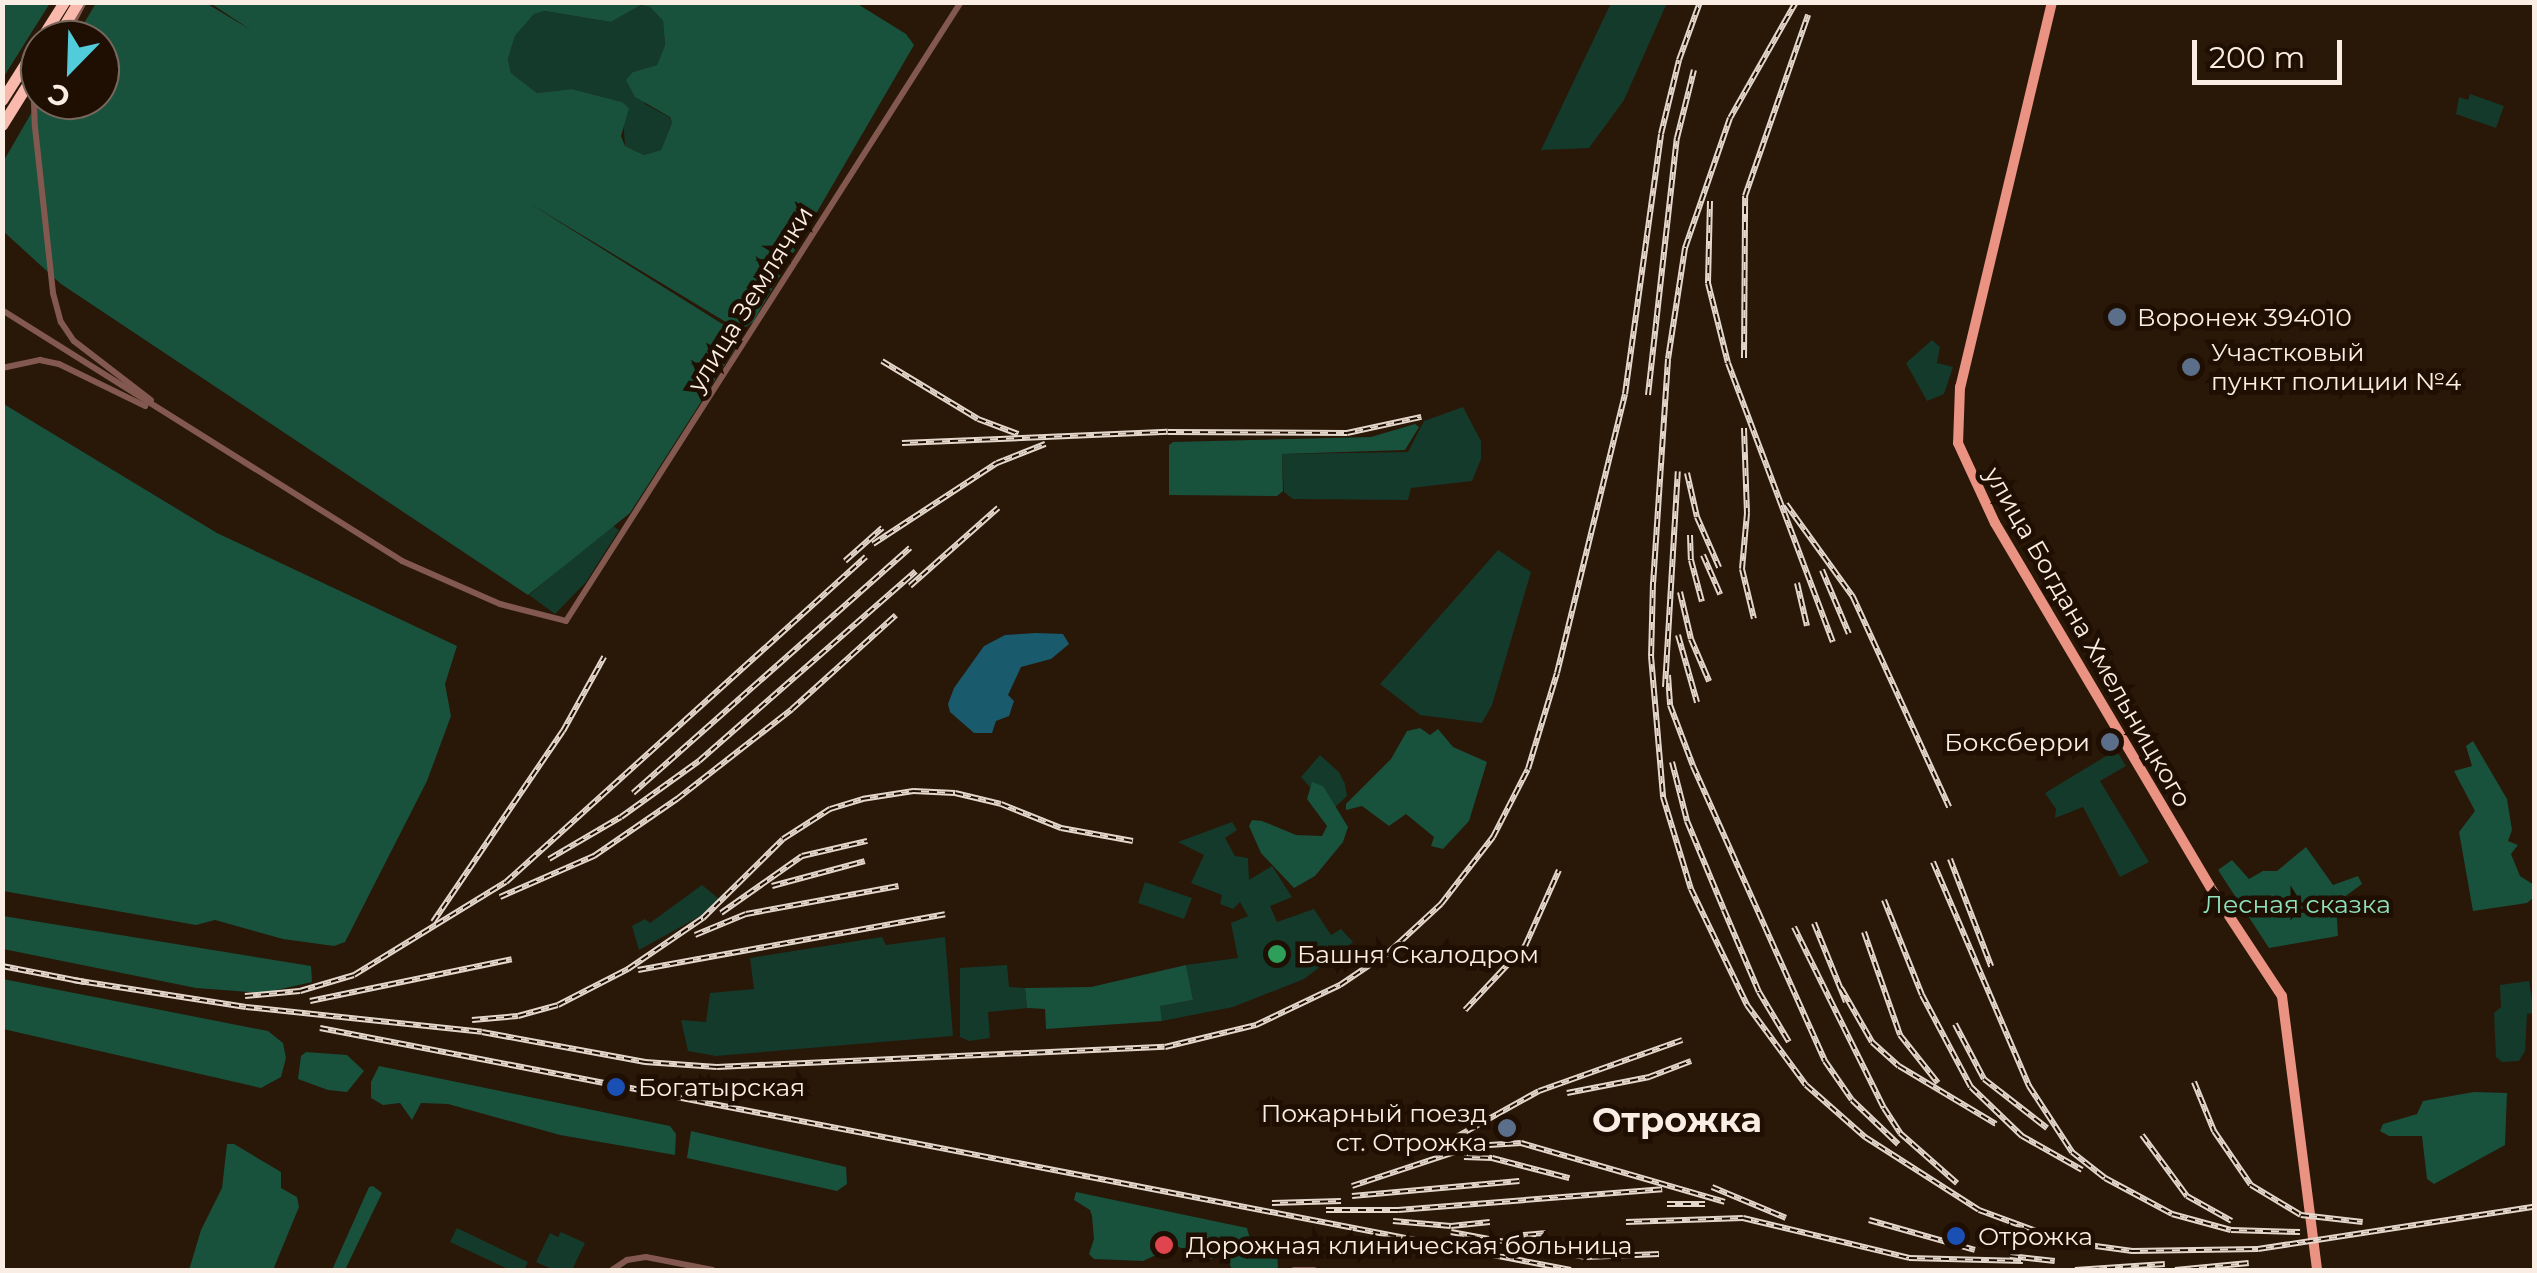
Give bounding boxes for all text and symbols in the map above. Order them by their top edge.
north arrow [20,20,120,120]
scale bar [2197,20,2347,82]
text: 200 m [2209,39,2305,76]
text: С [43,76,75,115]
street label: улица Землячки [681,201,819,397]
place label: Воронеж 394010 [2137,302,2352,332]
marker: Воронеж 394010 [2106,306,2128,328]
place label: Участковый пункт полиции №4 [2211,338,2461,397]
marker: Участковый пункт полиции №4 [2180,356,2202,378]
street label: улица Богдана Хмельницкого [1978,462,2198,812]
place label: Боксберри [1944,727,2090,757]
marker: Боксберри [2099,731,2121,753]
park label: Лесная сказка [2203,889,2391,919]
place label: Башня Скалодром [1297,939,1539,969]
marker: Башня Скалодром [1266,943,1288,965]
place label: Богатырская [638,1072,805,1102]
marker: Богатырская [603,1074,629,1100]
place label: Пожарный поезд ст. Отрожка [1261,1099,1487,1158]
district label: Отрожка [1592,1099,1762,1141]
marker: Пожарный поезд ст. Отрожка [1496,1117,1518,1139]
place label: Отрожка [1978,1221,2093,1251]
marker: Отрожка [1943,1223,1969,1249]
place label: Дорожная клиническая больница [1186,1230,1632,1260]
marker: Дорожная клиническая больница [1151,1232,1177,1258]

